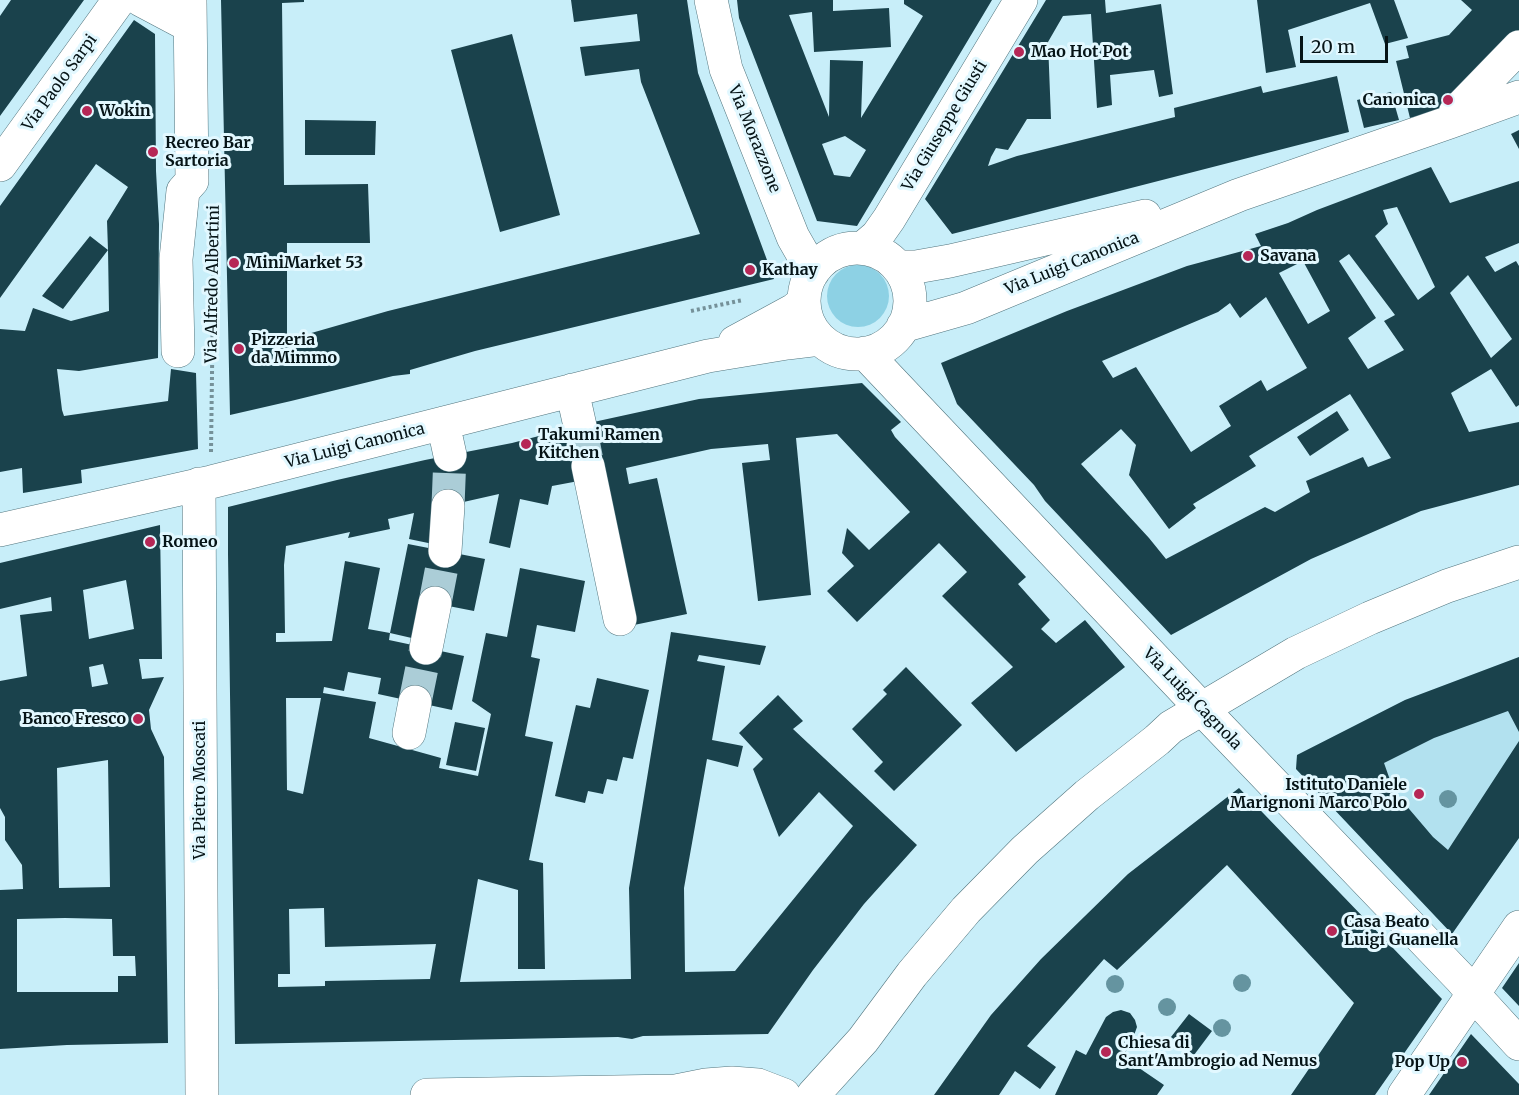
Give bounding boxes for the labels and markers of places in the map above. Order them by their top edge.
place label: Mao Hot Pot [1031,42,1129,62]
marker: Mao Hot Pot [1012,45,1026,59]
place label: Canonica [1363,90,1436,110]
marker: Canonica [1441,93,1455,107]
place label: Wokin [99,101,151,121]
marker: Wokin [80,104,94,118]
place label: Recreo Bar Sartoria [165,133,251,171]
marker: Recreo Bar Sartoria [146,145,160,159]
place label: Savana [1260,246,1317,266]
marker: Savana [1241,249,1255,263]
place label: MiniMarket 53 [246,253,363,273]
marker: MiniMarket 53 [227,256,241,270]
place label: Kathay [762,260,818,280]
marker: Kathay [743,263,757,277]
place label: Pizzeria da Mimmo [251,330,337,368]
marker: Pizzeria da Mimmo [232,342,246,356]
place label: Takumi Ramen Kitchen [538,425,660,463]
marker: Takumi Ramen Kitchen [519,437,533,451]
place label: Romeo [162,532,217,552]
marker: Romeo [143,535,157,549]
place label: Banco Fresco [22,709,126,729]
marker: Banco Fresco [131,712,145,726]
place label: Istituto Daniele Marignoni Marco Polo [1230,775,1407,813]
marker: Istituto Daniele Marignoni Marco Polo [1412,787,1426,801]
place label: Casa Beato Luigi Guanella [1344,912,1458,950]
marker: Casa Beato Luigi Guanella [1325,924,1339,938]
place label: Chiesa di Sant'Ambrogio ad Nemus [1118,1033,1317,1071]
marker: Chiesa di Sant'Ambrogio ad Nemus [1099,1045,1113,1059]
place label: Pop Up [1394,1052,1450,1072]
marker: Pop Up [1455,1055,1469,1069]

